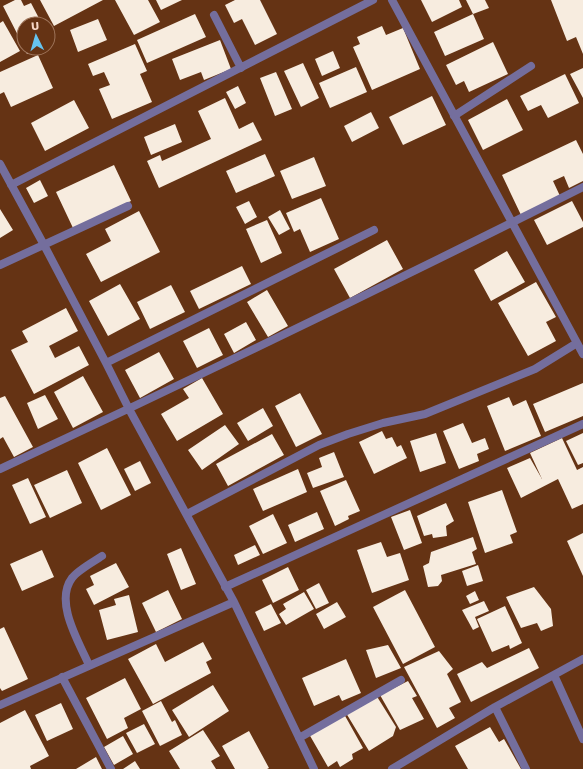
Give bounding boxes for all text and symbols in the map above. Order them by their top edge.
north arrow [16,16,56,56]
text: U [31,20,40,33]

